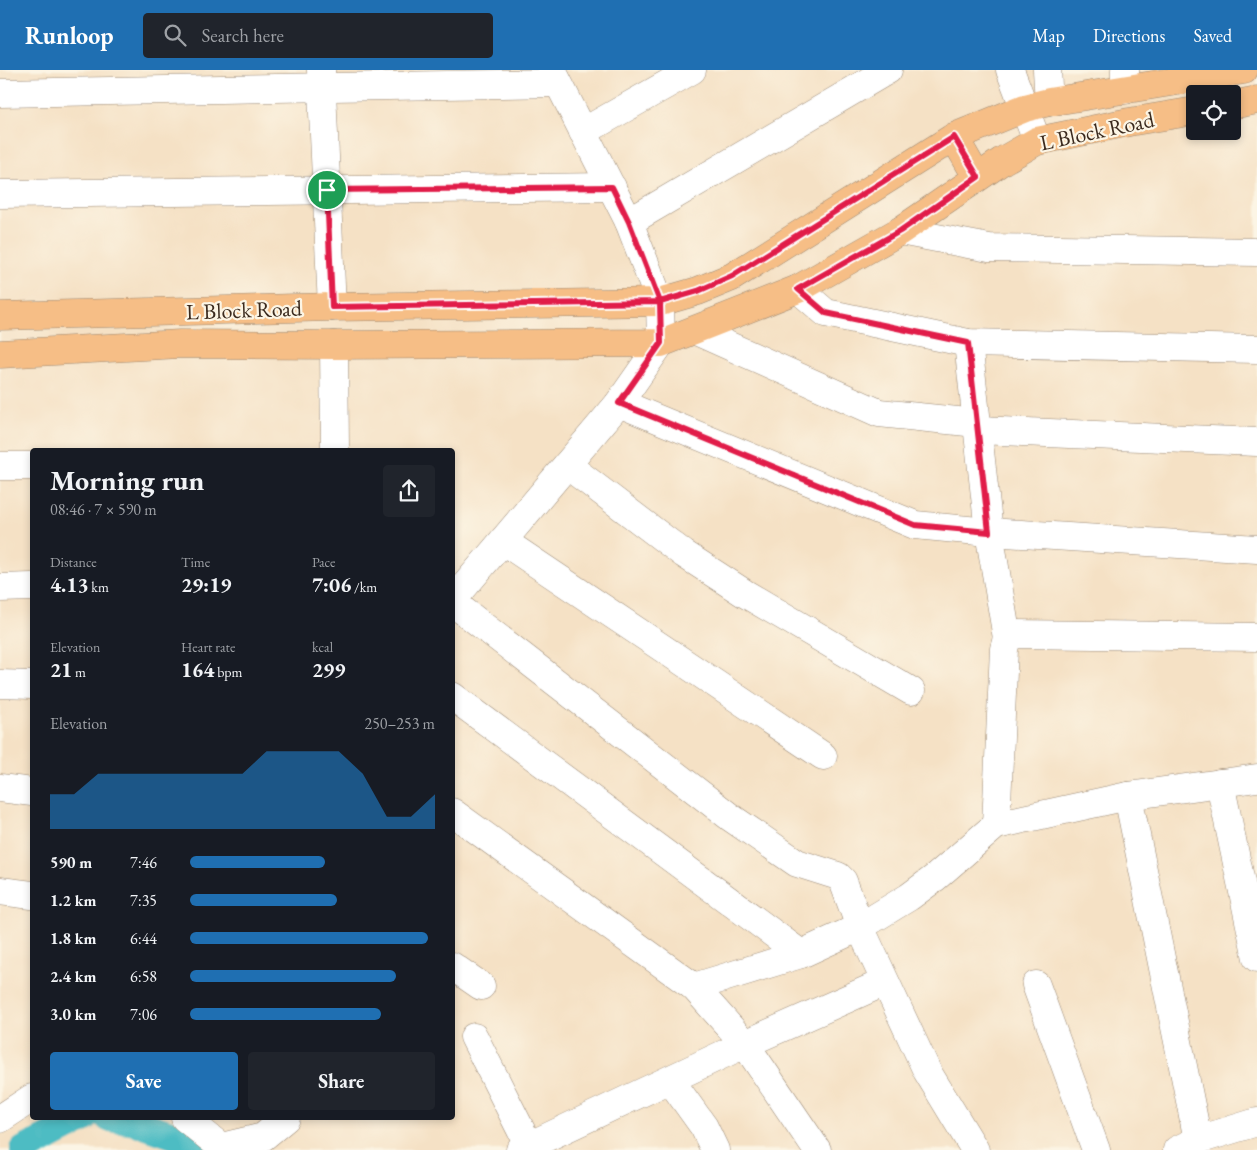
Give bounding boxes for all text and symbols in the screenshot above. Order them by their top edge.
search box [143,13,493,58]
text: Runloop [25,20,113,51]
icon: search [161,21,189,49]
text: Search here [201,23,284,48]
text: Map [1033,24,1065,47]
text: Directions [1093,24,1165,47]
text: Saved [1193,24,1232,47]
map controls [1186,85,1241,140]
button: locate [1186,85,1241,140]
street label: L Block Road [1037,105,1158,157]
pin [306,169,348,211]
icon: arrive [313,176,341,204]
street label: L Block Road [185,293,303,327]
text: Morning run [50,462,204,498]
button: share [383,465,435,517]
text: 08:46 · 7 × 590 m [50,499,157,520]
text: Distance [50,553,97,571]
text: Time [181,553,210,571]
text: Pace [312,553,336,571]
text: 4.13 [50,571,89,598]
text: 29:19 [181,571,231,598]
text: 7:06 [312,571,351,598]
text: km [89,578,109,596]
text: /km [351,578,377,596]
text: Elevation [50,638,100,656]
text: Heart rate [181,638,235,656]
text: kcal [312,638,333,656]
text: 21 [50,656,72,683]
text: 164 [181,656,214,683]
text: 299 [312,656,345,683]
text: m [72,663,86,681]
text: bpm [214,663,243,681]
text: Elevation [50,713,108,734]
text: 250–253 m [364,713,435,734]
text: 590 m [50,852,92,873]
text: 7:46 [130,852,157,873]
text: 1.2 km [50,890,96,911]
text: 7:35 [130,890,157,911]
text: 1.8 km [50,928,96,949]
text: 6:44 [130,928,157,949]
text: 2.4 km [50,966,96,987]
text: 6:58 [130,966,157,987]
text: 3.0 km [50,1004,96,1025]
text: 7:06 [130,1004,157,1025]
button: Save [50,1052,238,1110]
button: Share [248,1052,435,1110]

